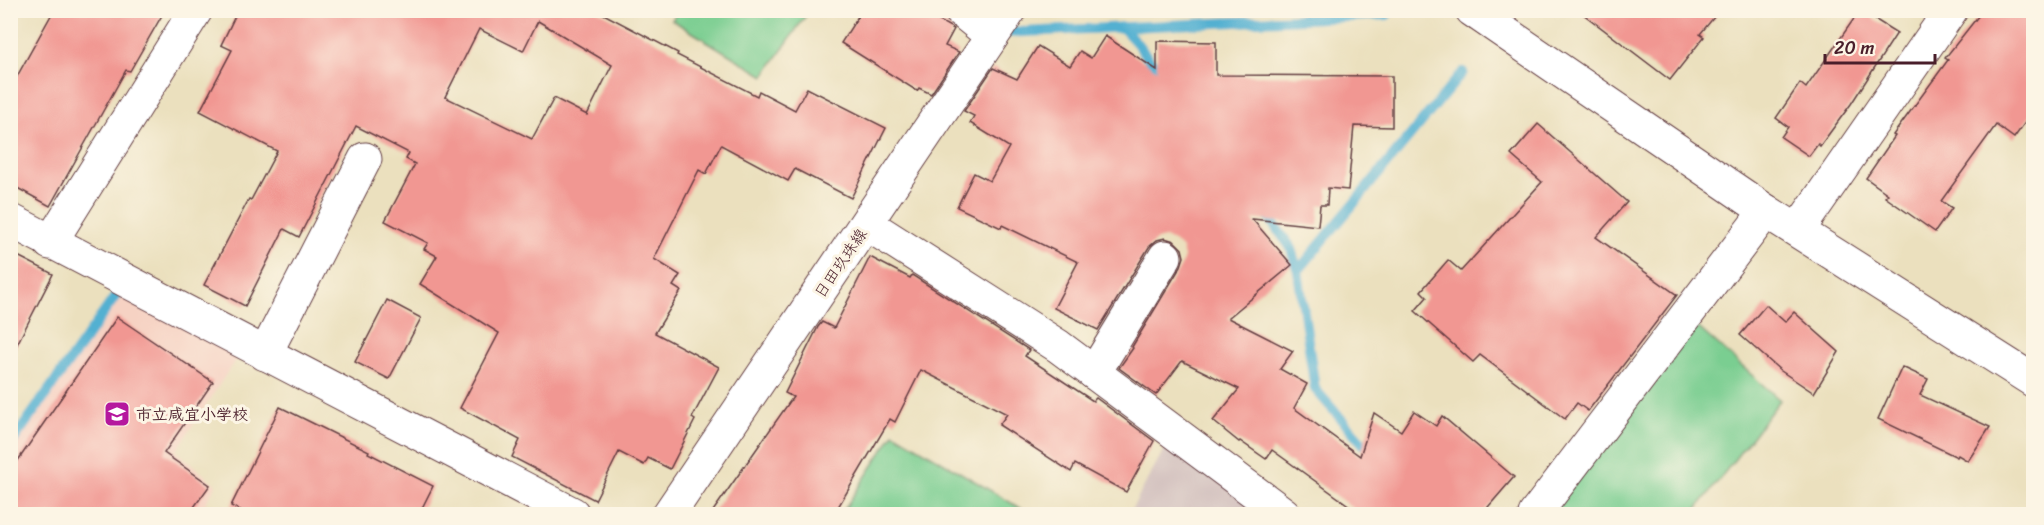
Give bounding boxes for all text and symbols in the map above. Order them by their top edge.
scale bar [1825,27,1934,65]
text: 20 m [1834,32,1874,64]
street label: 日田玖珠線 [806,222,875,305]
school or university icon: 市立咸宜小学校 [102,399,132,429]
place label: 市立咸宜小学校 [136,400,248,429]

